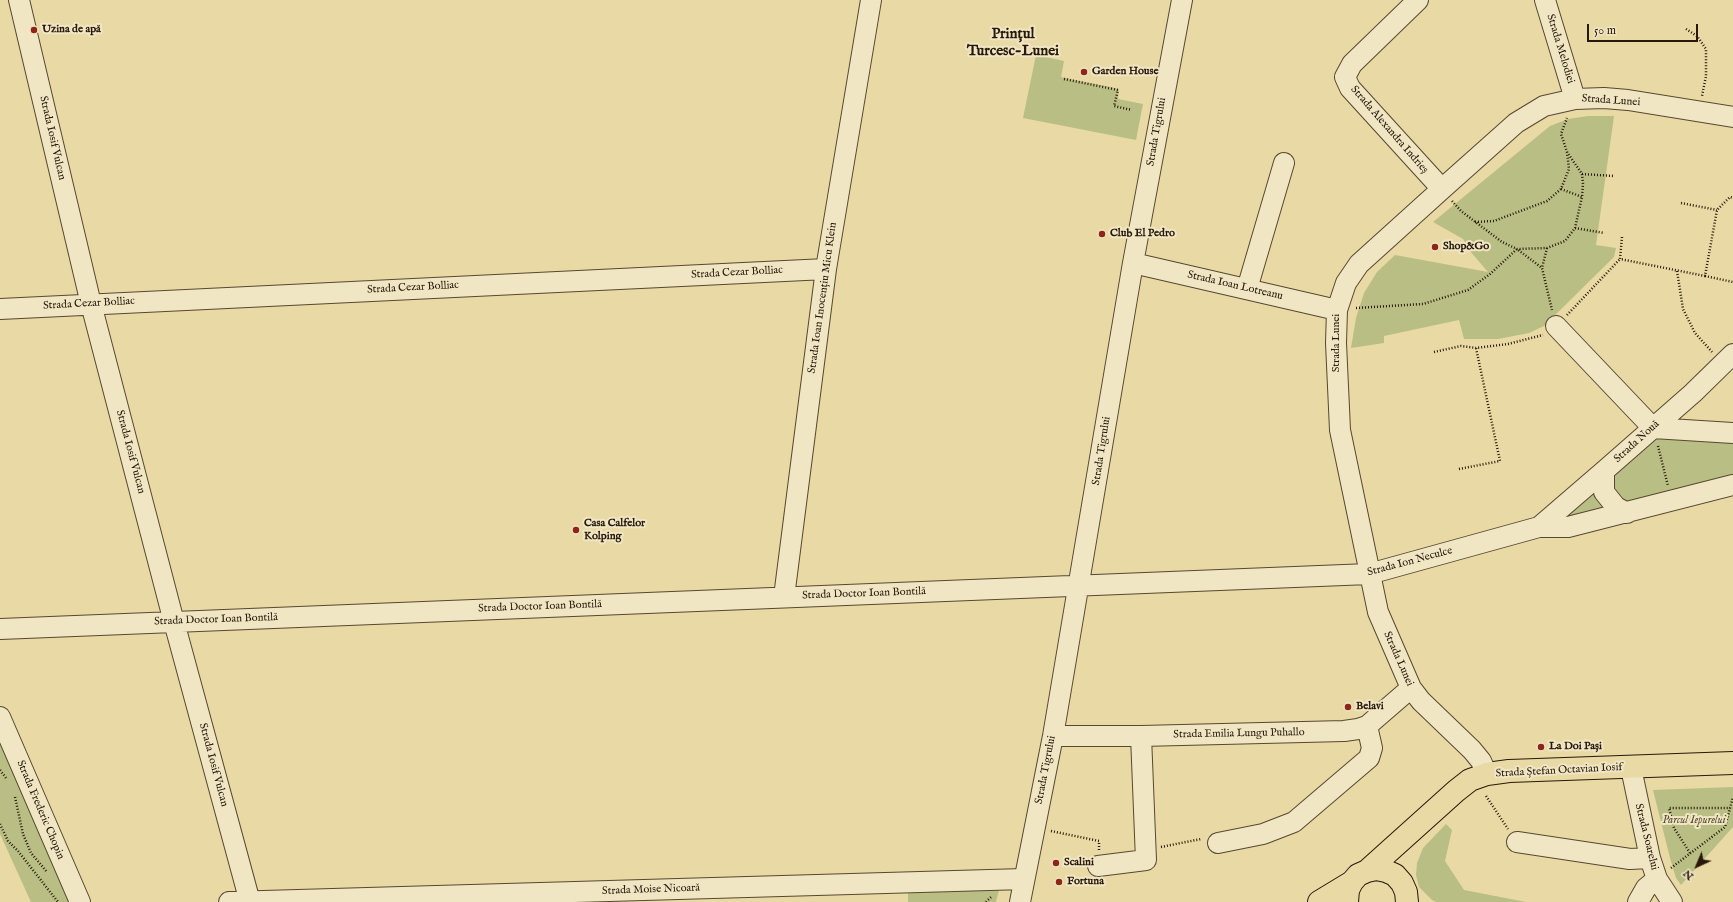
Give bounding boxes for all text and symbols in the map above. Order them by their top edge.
street label: Strada Melodiei [1543,13,1577,85]
scale bar [1589,16,1700,42]
place label: Uzina de apă [42,23,101,37]
text: 50 m [1594,23,1616,38]
marker: Uzina de apă [29,25,39,35]
district label: Prințul Turcesc-Lunei [967,26,1059,61]
place label: Garden House [1092,65,1158,79]
marker: Garden House [1079,67,1089,77]
street label: Strada Alexandra Indrieș [1347,83,1431,177]
street label: Strada Lunei [1581,92,1641,110]
street label: Strada Iosif Vulcan [36,95,68,181]
street label: Strada Tigrului [1144,97,1170,167]
street label: Strada Ioan Inocențiu Micu Klein [806,222,840,374]
place label: Club El Pedro [1110,227,1175,241]
marker: Club El Pedro [1097,229,1107,239]
place label: Shop&Go [1443,240,1489,254]
marker: Shop&Go [1430,242,1440,252]
street label: Strada Cezar Bolliac [691,264,783,282]
street label: Strada Ioan Lotreanu [1186,269,1284,303]
street label: Strada Cezar Bolliac [367,279,459,297]
street label: Strada Cezar Bolliac [43,295,135,313]
street label: Strada Lunei [1330,314,1344,372]
street label: Strada Iosif Vulcan [113,409,147,495]
street label: Strada Tigrului [1090,416,1114,486]
street label: Strada Nouă [1611,418,1663,466]
place label: Casa Calfelor Kolping [584,517,645,543]
marker: Casa Calfelor Kolping [571,525,581,535]
street label: Strada Ion Neculce [1366,544,1454,580]
street label: Strada Doctor Ioan Bontilă [802,585,926,603]
street label: Strada Doctor Ioan Bontilă [478,598,602,616]
street label: Strada Doctor Ioan Bontilă [154,611,278,629]
street label: Strada Lunei [1380,630,1416,688]
place label: Belavi [1356,700,1384,714]
marker: Belavi [1343,702,1353,712]
street label: Strada Iosif Vulcan [196,722,230,808]
street label: Strada Emilia Lungu Puhallo [1173,726,1305,742]
street label: Strada Tigrului [1033,735,1059,805]
place label: La Doi Pași [1549,740,1602,754]
marker: La Doi Pași [1536,742,1546,752]
street label: Strada Frederic Chopin [13,758,67,862]
street label: Strada Ștefan Octavian Iosif [1495,761,1623,781]
street label: Strada Soarelui [1631,802,1661,872]
park label: Parcul Iepurelui [1662,814,1726,828]
north arrow [1677,846,1717,886]
place label: Scalini [1064,856,1094,870]
marker: Scalini [1051,858,1061,868]
text: N [1680,866,1697,883]
place label: Fortuna [1067,875,1104,889]
marker: Fortuna [1054,877,1064,887]
street label: Strada Moise Nicoară [602,882,700,898]

